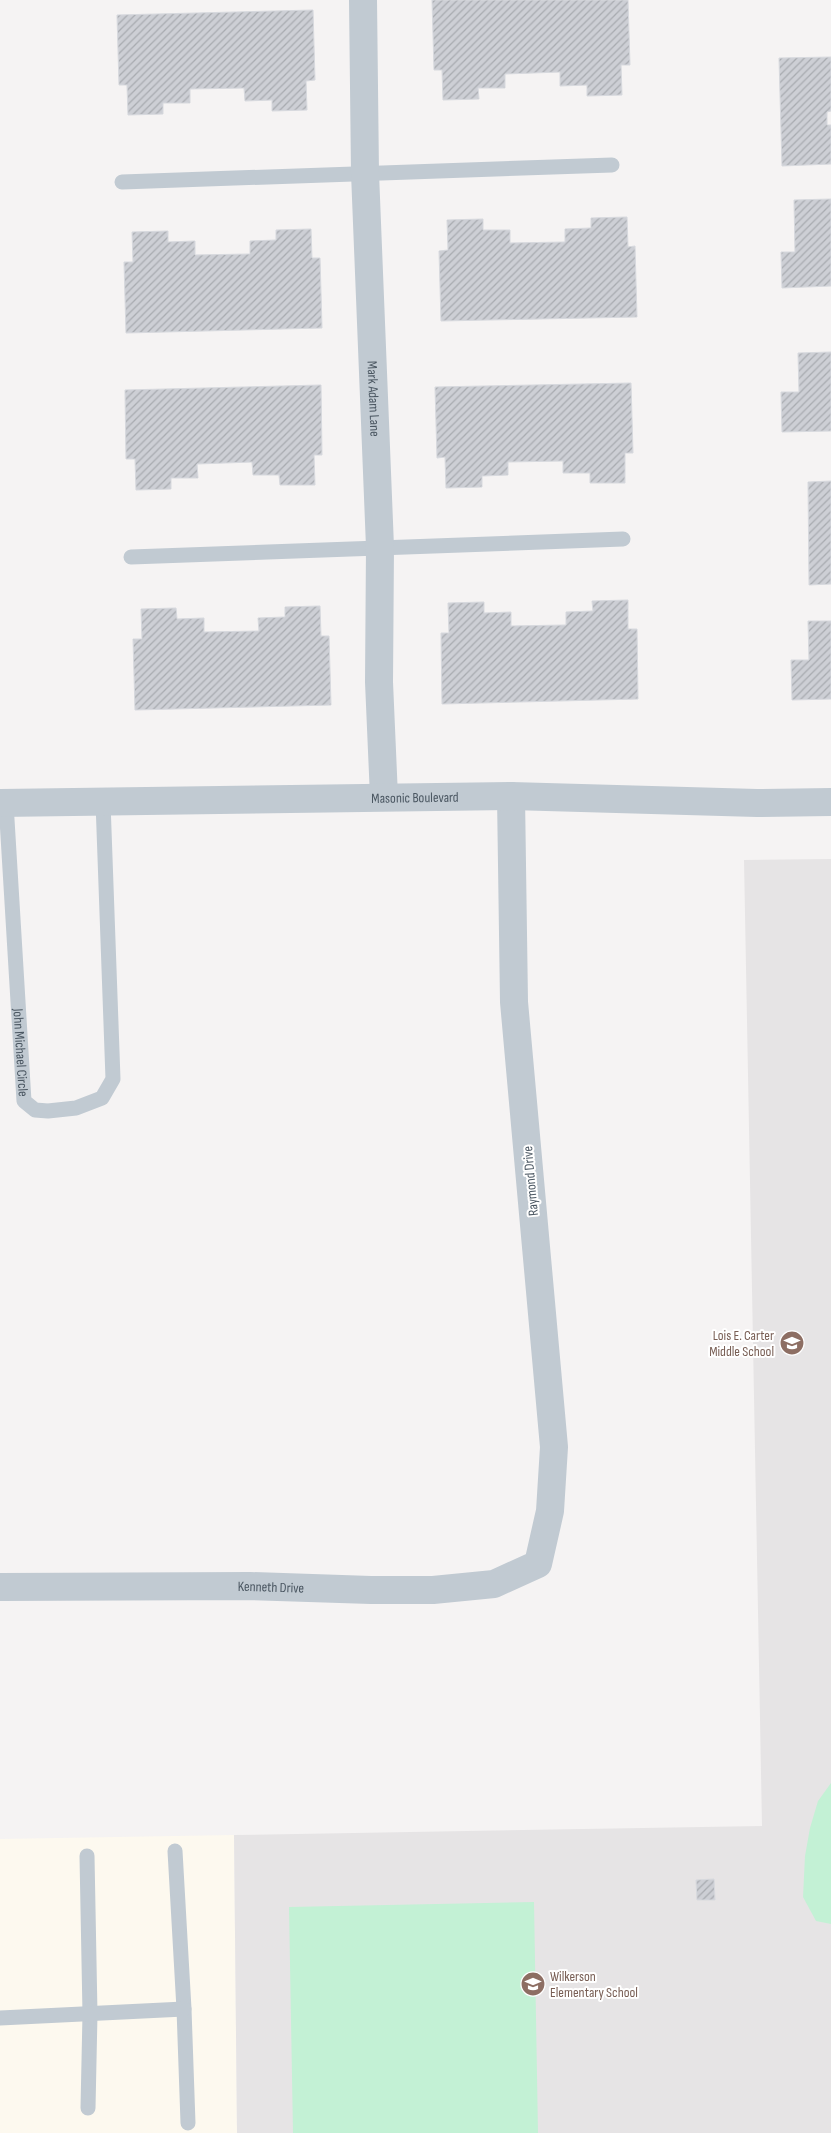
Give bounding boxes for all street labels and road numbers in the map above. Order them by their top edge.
street label: Mark Adam Lane [364,361,384,437]
street label: Masonic Boulevard [371,789,459,807]
street label: John Michael Circle [9,1007,32,1097]
street label: Raymond Drive [519,1145,542,1217]
street label: Kenneth Drive [238,1578,304,1597]

